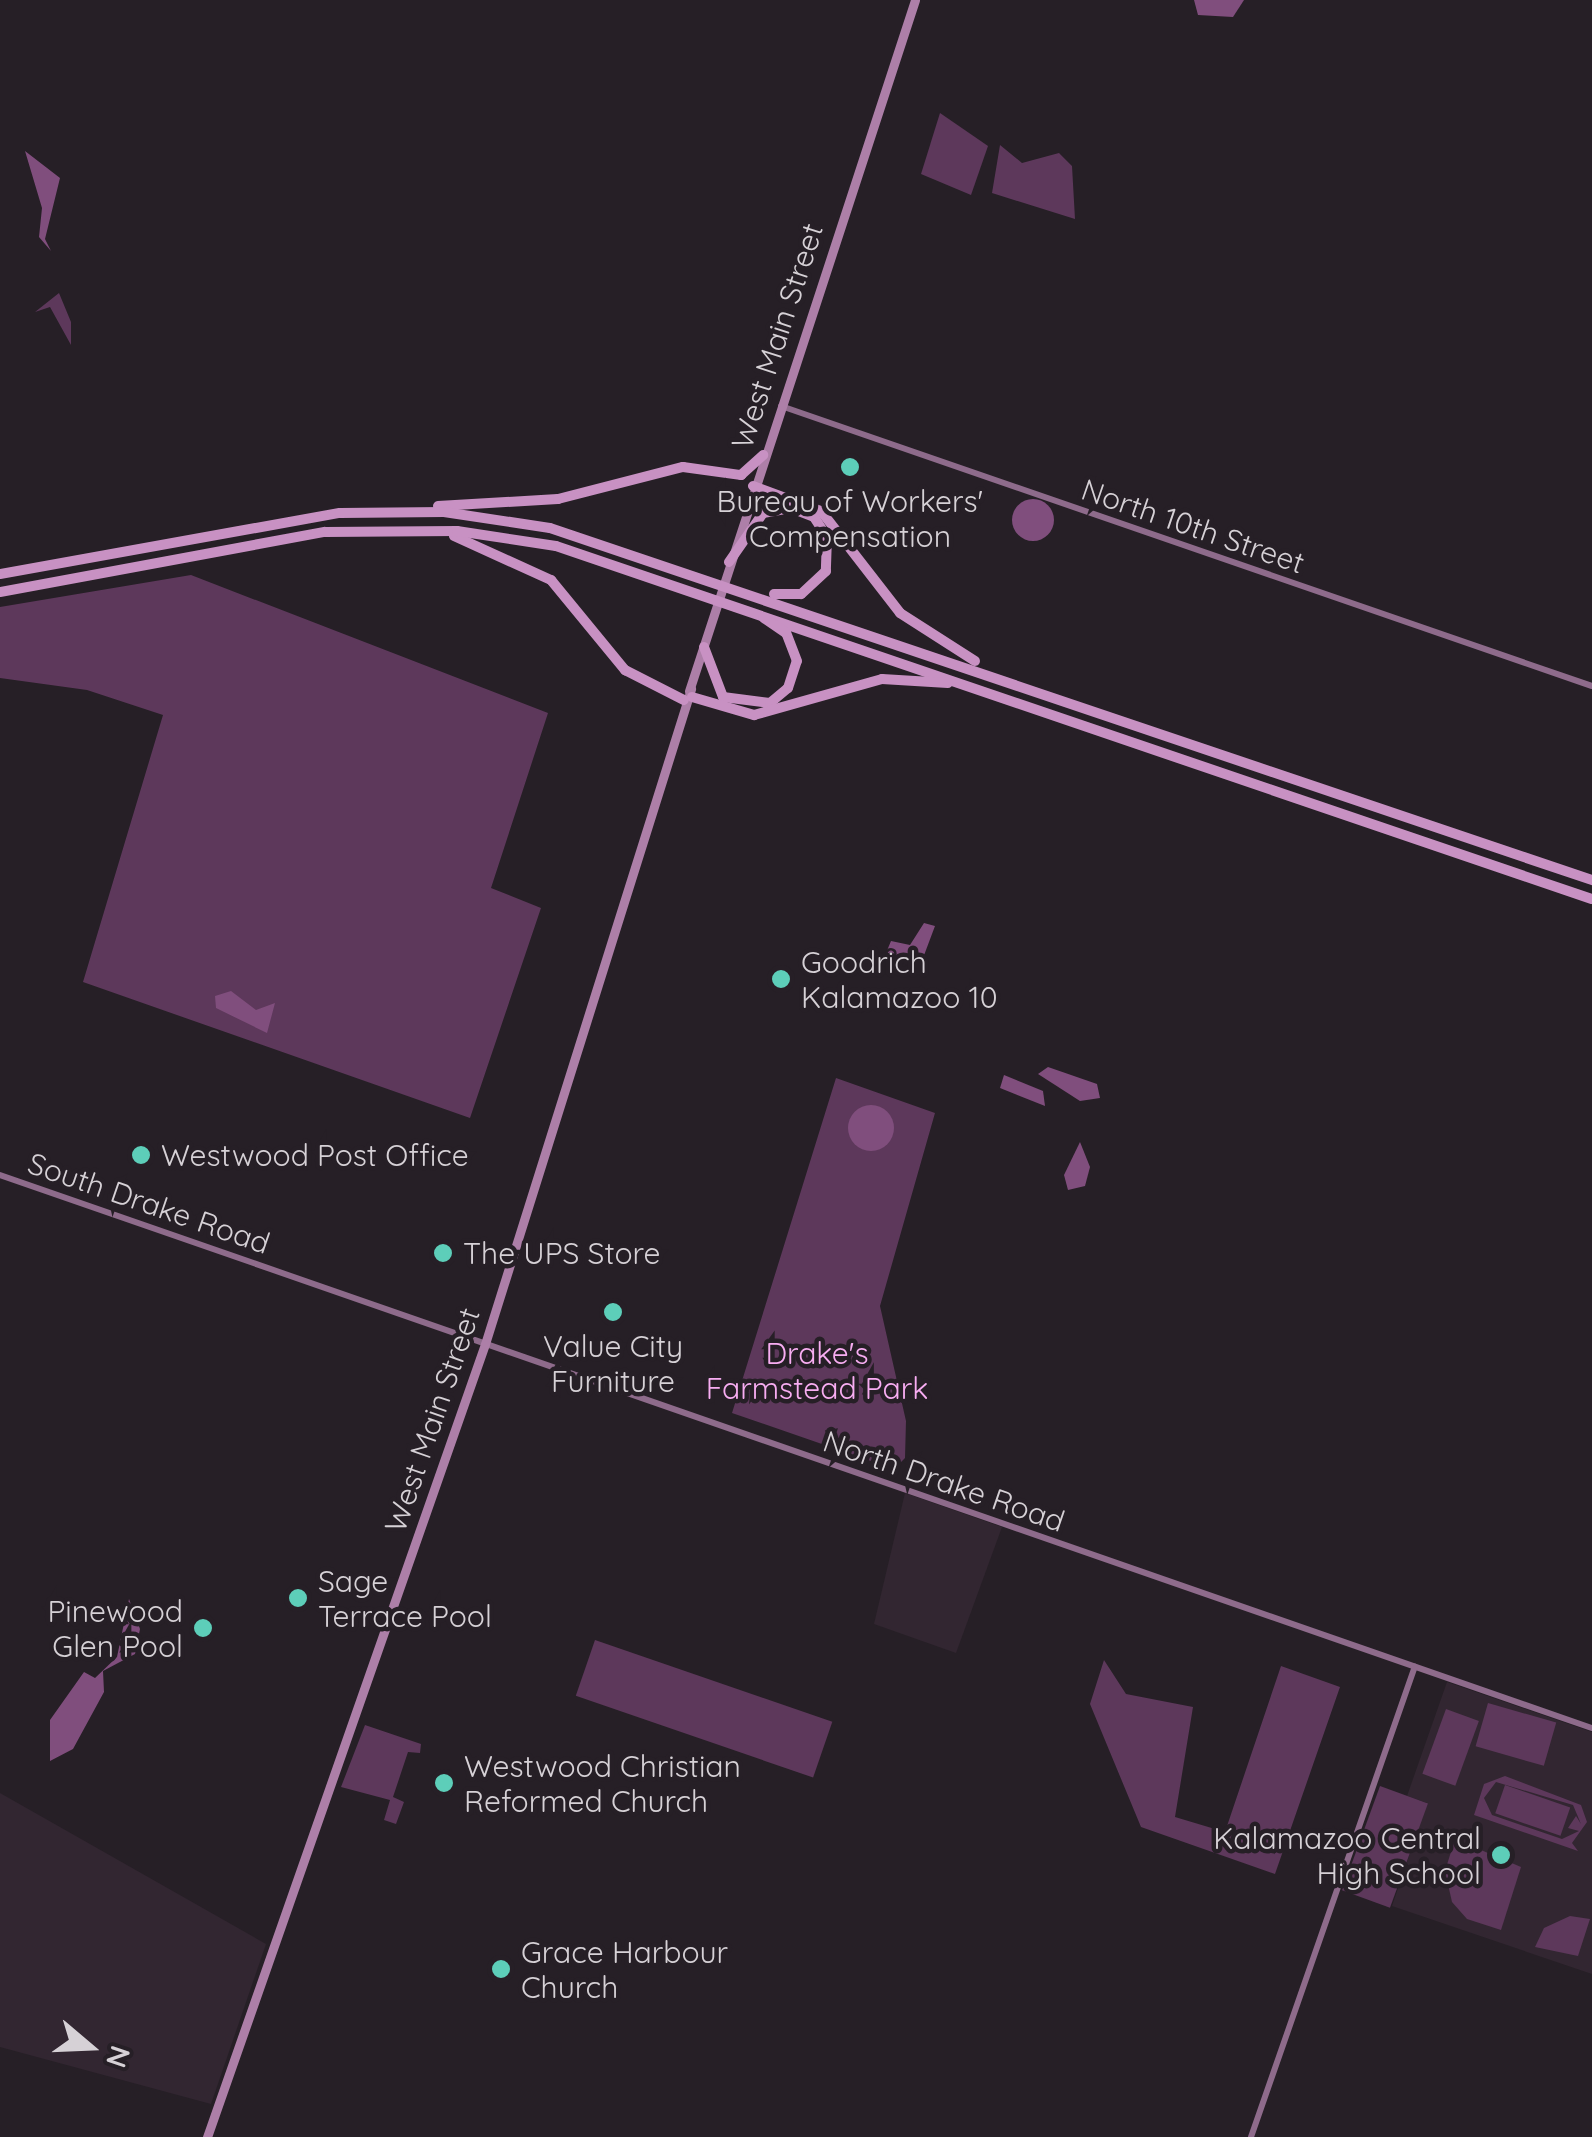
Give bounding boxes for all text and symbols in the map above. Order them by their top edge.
street label: West Main Street [724,219,830,453]
marker: Bureau of Workers' Compensation [839,456,861,478]
street label: North 10th Street [1077,471,1309,581]
place label: Bureau of Workers' Compensation [717,483,983,554]
place label: Goodrich Kalamazoo 10 [801,944,997,1014]
marker: Goodrich Kalamazoo 10 [770,968,792,990]
place label: Westwood Post Office [161,1137,469,1173]
marker: Westwood Post Office [130,1144,152,1166]
street label: South Drake Road [23,1145,275,1261]
place label: The UPS Store [463,1235,660,1271]
marker: The UPS Store [432,1242,454,1264]
marker: Value City Furniture [602,1301,624,1323]
street label: West Main Street [377,1303,487,1537]
place label: Value City Furniture [543,1328,683,1398]
park label: Drake's Farmstead Park [706,1335,928,1406]
street label: North Drake Road [819,1423,1069,1539]
place label: Sage Terrace Pool [318,1563,492,1634]
marker: Sage Terrace Pool [287,1587,309,1609]
place label: Pinewood Glen Pool [47,1593,183,1664]
marker: Pinewood Glen Pool [192,1617,214,1639]
place label: Westwood Christian Reformed Church [464,1748,741,1818]
marker: Westwood Christian Reformed Church [433,1772,455,1794]
place label: Kalamazoo Central High School [1213,1820,1481,1890]
marker: Kalamazoo Central High School [1490,1844,1512,1866]
place label: Grace Harbour Church [521,1934,728,2004]
marker: Grace Harbour Church [490,1958,512,1980]
north arrow [40,1997,140,2097]
text: N [99,2041,139,2072]

